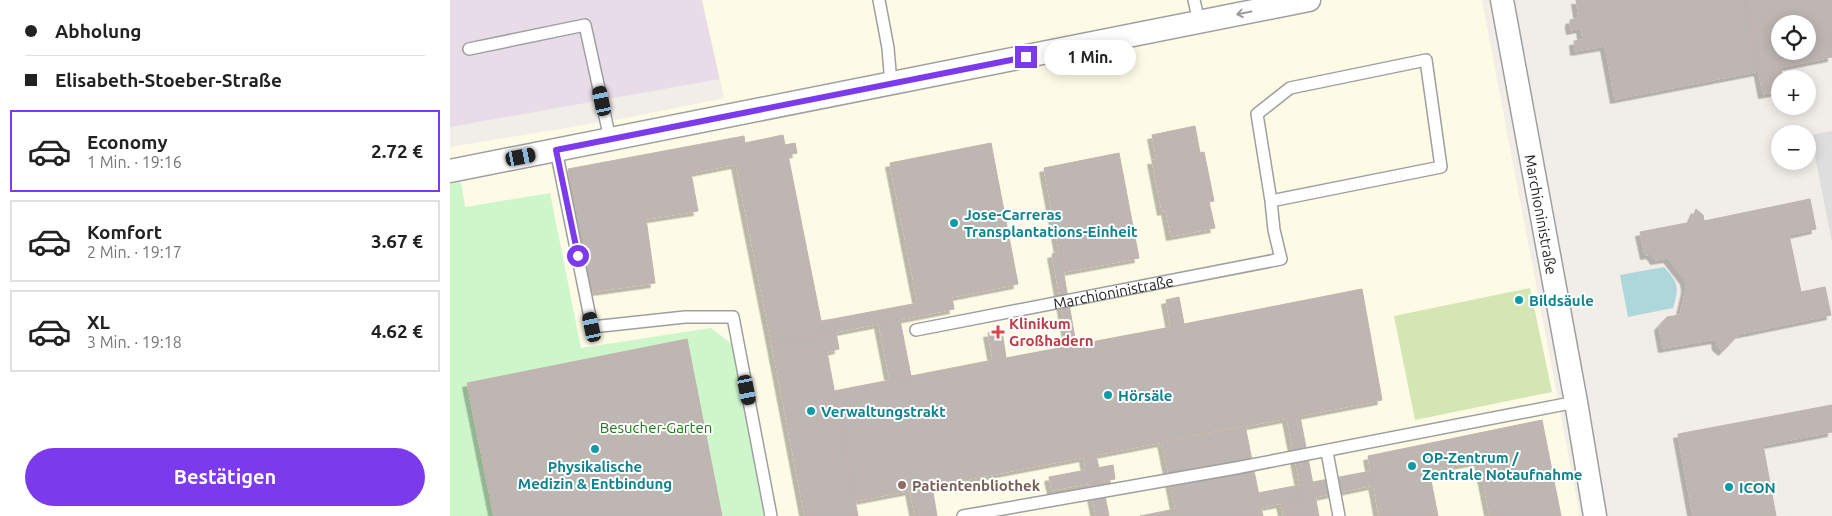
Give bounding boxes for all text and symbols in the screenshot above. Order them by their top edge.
one-way arrow [1237,9,1253,18]
map controls [1771,15,1816,170]
button: locate [1771,15,1816,60]
text: Abholung [55,20,141,42]
callout: 1 Min. [1044,40,1136,74]
route end [1015,46,1037,68]
text: 1 Min. [1068,48,1112,66]
text: Elisabeth-Stoeber-Straße [55,69,282,91]
button: + [1771,70,1816,115]
car [591,85,612,117]
button: − [1771,125,1816,170]
icon: car [27,129,72,174]
text: Economy [87,131,168,153]
text: 2.72 € [371,140,423,162]
car [504,147,537,167]
text: 1 Min. · 19:16 [87,153,182,171]
street label: Marchioninistraße [1522,153,1561,276]
place label: Jose-Carreras Transplantations-Einheit [964,206,1138,240]
marker: Jose-Carreras Transplantations-Einheit [948,217,960,229]
icon: car [27,219,72,264]
text: Komfort [87,221,162,243]
text: 3.67 € [371,230,423,252]
text: 2 Min. · 19:17 [87,243,182,261]
route start [567,245,589,267]
street label: Marchioninistraße [1052,272,1175,312]
place label: Bildsäule [1529,292,1594,309]
marker: Bildsäule [1513,294,1525,306]
icon: car [27,309,72,354]
text: XL [87,311,110,333]
car [581,311,602,343]
place label: Klinikum Großhadern [1009,315,1094,349]
text: 4.62 € [371,320,423,342]
marker: Klinikum Großhadern [991,325,1005,339]
text: 3 Min. · 19:18 [87,333,182,351]
car [736,374,757,406]
place label: Hörsäle [1118,387,1172,404]
marker: Hörsäle [1102,389,1114,401]
place label: Verwaltungstrakt [821,403,946,420]
marker: Verwaltungstrakt [805,405,817,417]
park label: Besucher-Garten [600,419,712,436]
marker: Physikalische Medizin & Entbindung [589,443,601,455]
button: Bestätigen [25,448,425,506]
place label: OP-Zentrum / Zentrale Notaufnahme [1422,449,1583,483]
place label: Physikalische Medizin & Entbindung [518,458,672,492]
marker: OP-Zentrum / Zentrale Notaufnahme [1406,460,1418,472]
place label: Patientenbliothek [912,477,1041,494]
marker: Patientenbliothek [896,479,908,491]
place label: ICON [1739,479,1776,496]
marker: ICON [1723,481,1735,493]

